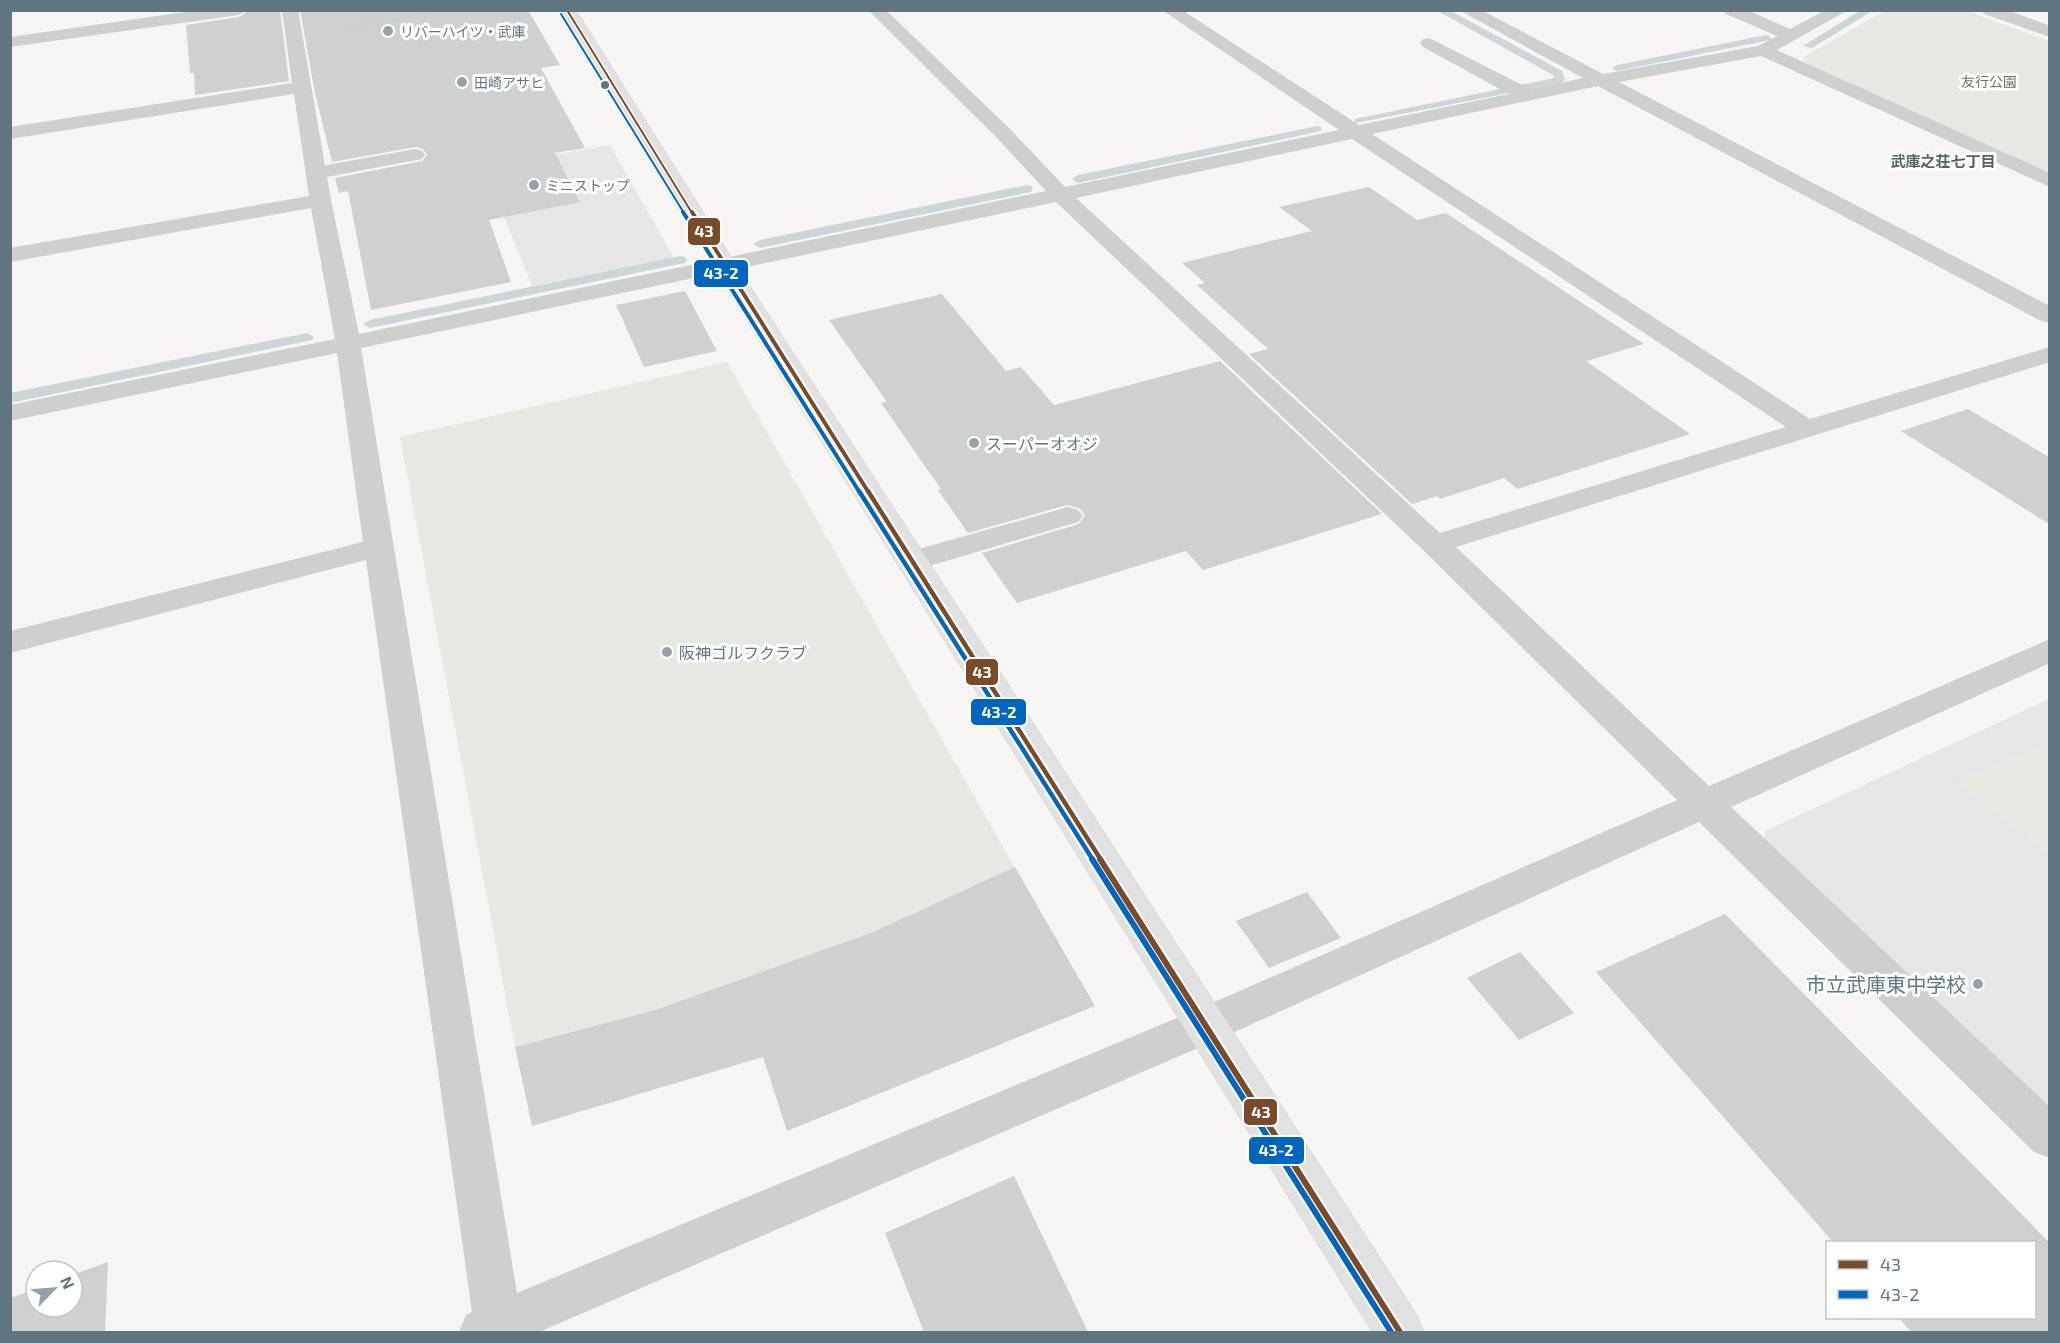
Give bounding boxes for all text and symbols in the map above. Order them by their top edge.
place label: リバーハイツ・武庫 [400,23,525,40]
marker: リバーハイツ・武庫 [381,24,395,38]
park label: 友行公園 [1961,73,2017,90]
place label: 田崎アサヒ [474,74,544,91]
marker: 田崎アサヒ [455,75,469,89]
unlabelled marker [599,79,611,91]
district label: 武庫之荘七丁目 [1890,152,1996,170]
place label: ミニストップ [546,177,630,194]
marker: ミニストップ [527,178,541,192]
line badge: 43 [687,217,721,246]
text: 43 [694,221,714,240]
line badge: 43-2 [693,259,749,288]
text: 43-2 [703,263,739,282]
place label: スーパーオオジ [986,434,1098,453]
marker: スーパーオオジ [967,436,981,450]
place label: 阪神ゴルフクラブ [679,643,807,662]
marker: 阪神ゴルフクラブ [660,645,674,659]
line badge: 43 [965,658,999,686]
text: 43 [972,662,992,681]
line badge: 43-2 [970,698,1027,726]
text: 43-2 [981,702,1017,721]
place label: 市立武庫東中学校 [1806,972,1966,996]
marker: 市立武庫東中学校 [1971,977,1985,991]
line badge: 43 [1243,1098,1278,1126]
text: 43 [1251,1102,1271,1121]
line badge: 43-2 [1248,1136,1305,1165]
text: 43-2 [1258,1140,1294,1159]
legend [1826,1241,2036,1319]
text: 43 [1880,1253,1901,1275]
north arrow [24,1259,84,1319]
text: N [57,1273,79,1292]
text: 43-2 [1880,1283,1919,1305]

